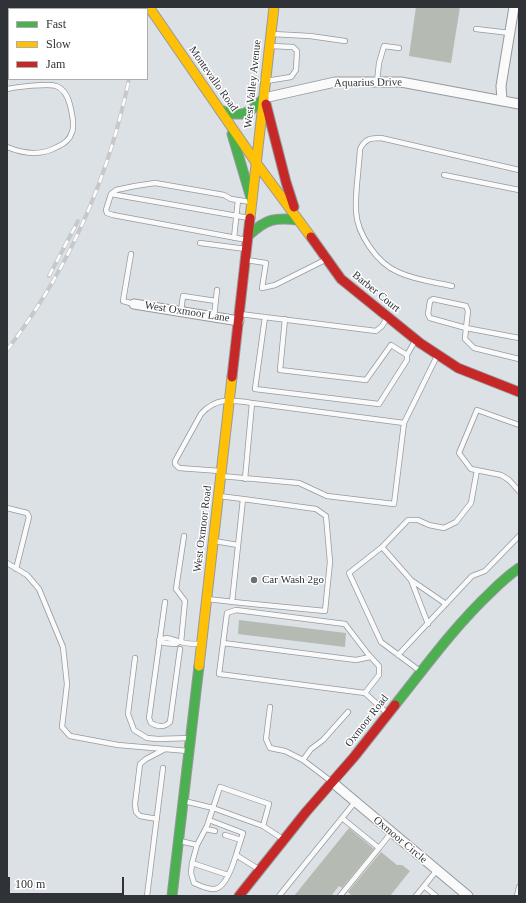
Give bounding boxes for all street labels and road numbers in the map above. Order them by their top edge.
street label: West Valley Avenue [242,39,264,129]
street label: Montevallo Road [186,44,240,114]
street label: Aquarius Drive [334,76,402,90]
street label: Barber Court [349,269,403,315]
street label: West Oxmoor Lane [144,299,230,325]
street label: West Oxmoor Road [191,485,215,573]
street label: Oxmoor Road [343,692,391,750]
street label: Oxmoor Circle [370,814,430,866]

